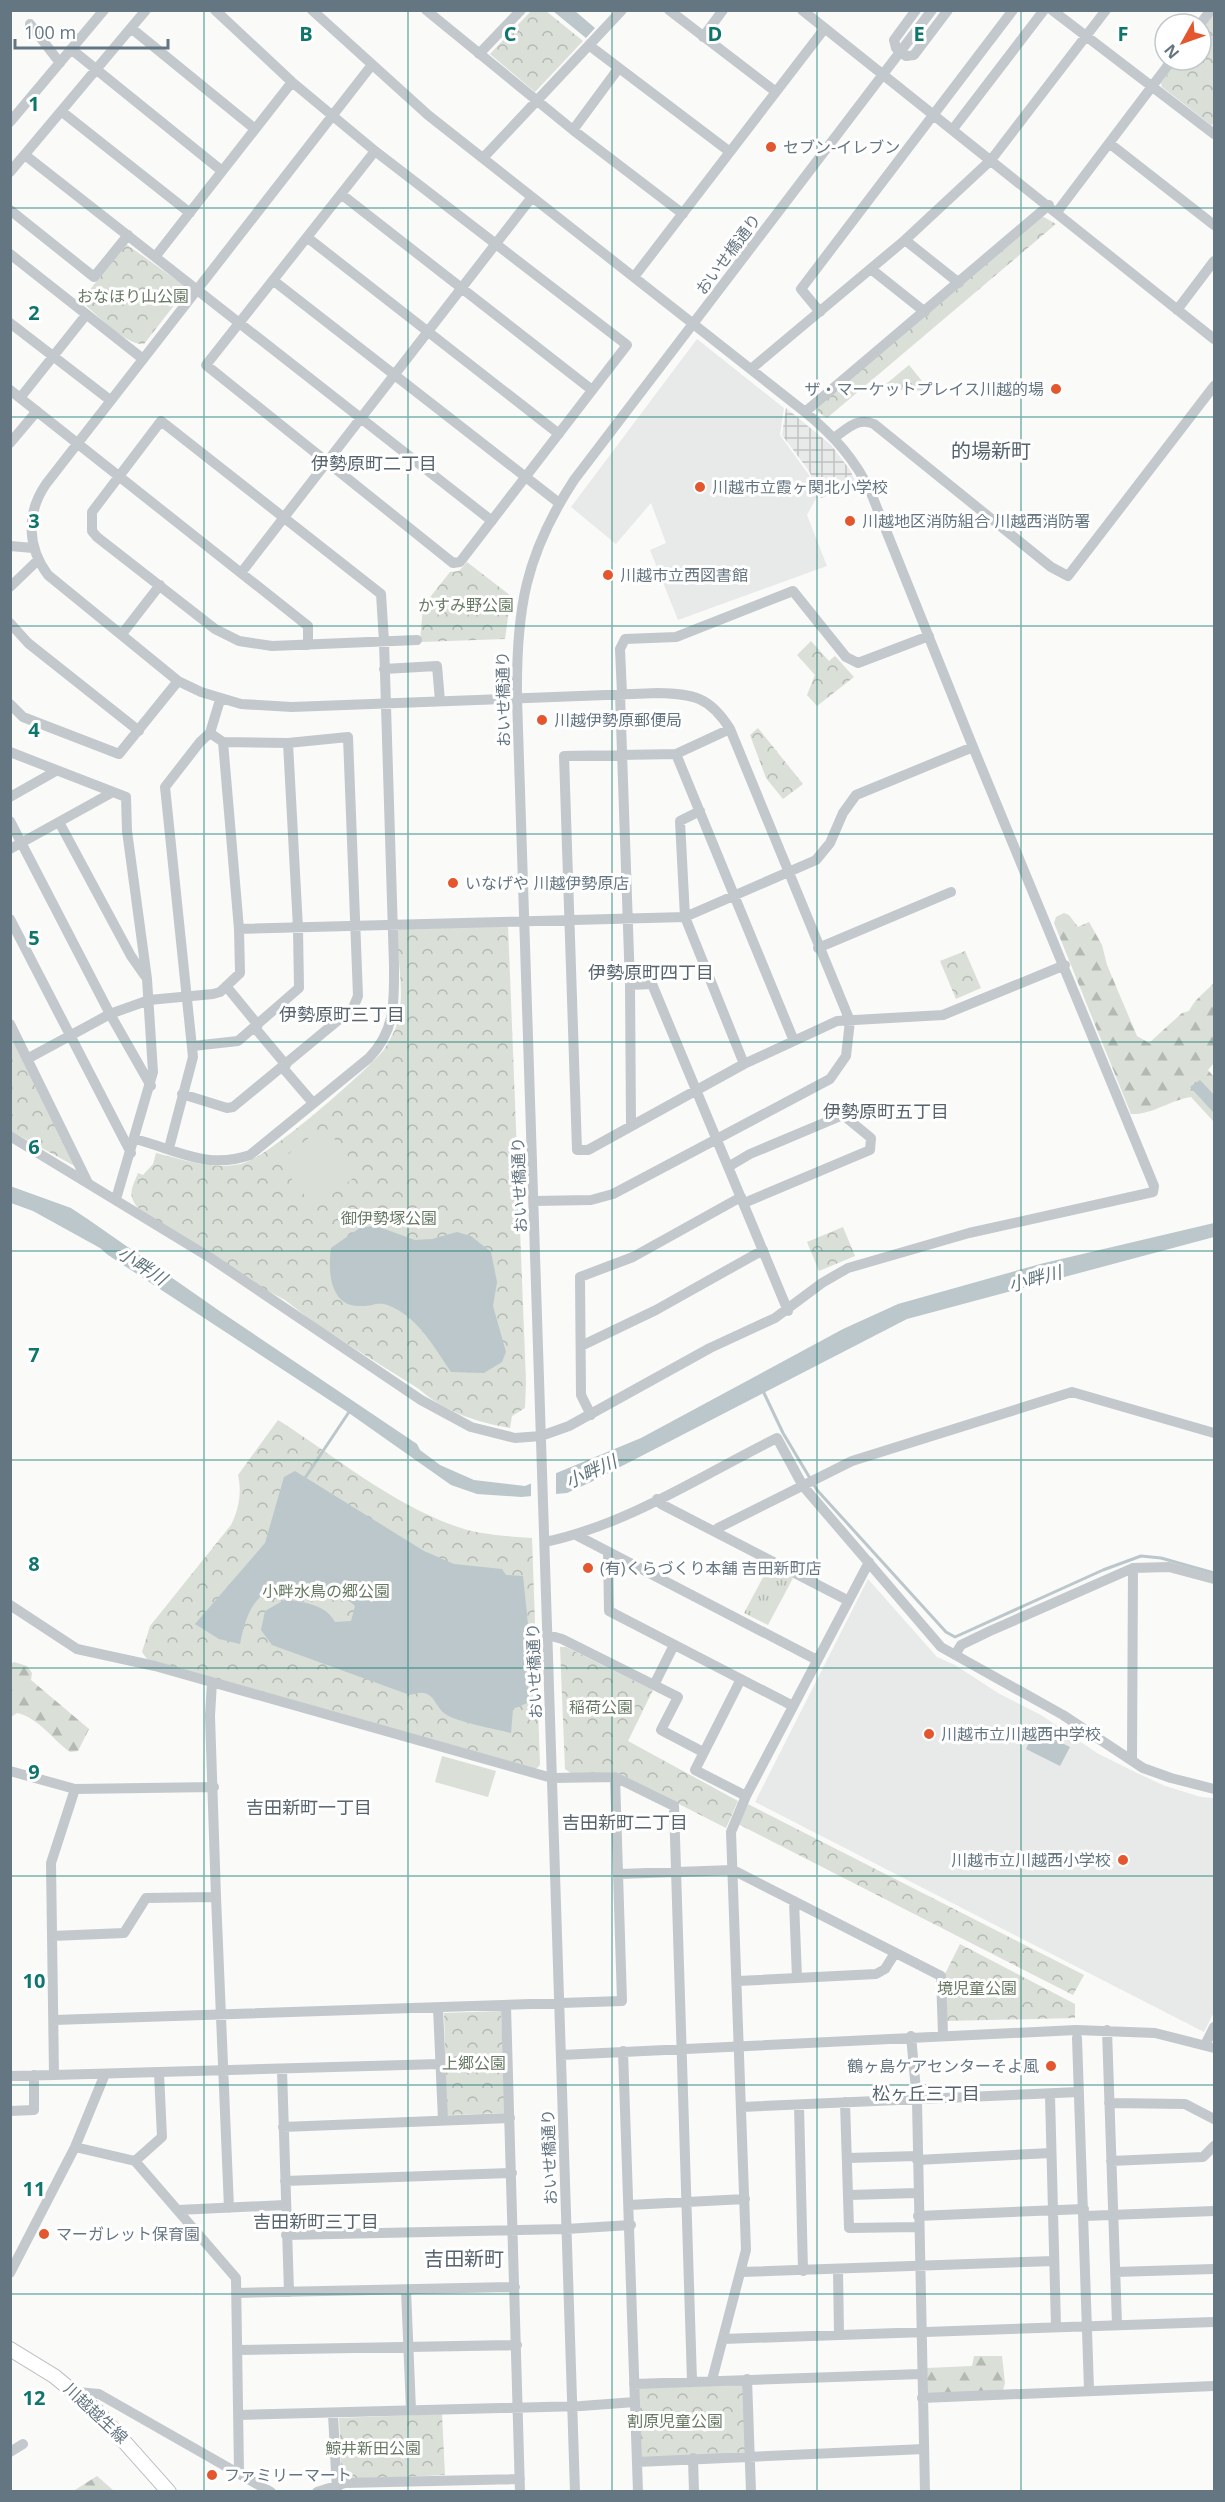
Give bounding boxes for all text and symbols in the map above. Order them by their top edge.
scale bar [15,12,168,50]
north arrow [1153,12,1213,72]
text: 100 m [24,20,76,44]
text: B [299,20,313,47]
text: C [504,20,517,47]
text: D [708,20,722,47]
text: E [913,20,925,47]
text: F [1118,20,1128,47]
text: N [1159,40,1184,64]
text: 1 [28,90,40,117]
place label: セブン-イレブン [783,136,900,158]
marker: セブン-イレブン [764,140,778,154]
street label: おいせ橋通り [690,209,766,299]
park label: おなほり山公園 [77,285,189,307]
text: 2 [28,299,40,326]
place label: ザ・マーケットプレイス川越的場 [804,378,1044,400]
marker: ザ・マーケットプレイス川越的場 [1049,382,1063,396]
district label: 的場新町 [951,437,1031,464]
district label: 伊勢原町二丁目 [311,451,437,475]
place label: 川越市立霞ヶ関北小学校 [712,476,888,498]
marker: 川越市立霞ヶ関北小学校 [693,480,707,494]
text: 3 [28,507,40,534]
place label: 川越地区消防組合 川越西消防署 [862,510,1090,532]
marker: 川越地区消防組合 川越西消防署 [843,514,857,528]
place label: 川越市立西図書館 [620,564,748,586]
marker: 川越市立西図書館 [601,568,615,582]
park label: かすみ野公園 [418,594,514,616]
street label: おいせ橋通り [491,651,515,747]
place label: 川越伊勢原郵便局 [554,709,682,731]
marker: 川越伊勢原郵便局 [535,713,549,727]
text: 4 [28,716,40,743]
place label: いなげや 川越伊勢原店 [465,872,629,894]
marker: いなげや 川越伊勢原店 [446,876,460,890]
text: 5 [28,924,40,951]
district label: 伊勢原町四丁目 [588,960,714,984]
district label: 伊勢原町三丁目 [279,1002,405,1026]
district label: 伊勢原町五丁目 [823,1099,949,1123]
text: 6 [28,1133,40,1160]
street label: おいせ橋通り [506,1137,532,1233]
park label: 御伊勢塚公園 [341,1207,437,1229]
water label: 小畔川 [113,1240,173,1291]
water label: 小畔川 [1006,1259,1066,1297]
text: 7 [28,1341,40,1368]
water label: 小畔川 [561,1448,622,1493]
text: 8 [28,1550,40,1577]
place label: (有)くらづくり本舗 吉田新町店 [600,1557,822,1579]
marker: (有)くらづくり本舗 吉田新町店 [581,1561,595,1575]
park label: 小畔水鳥の郷公園 [262,1580,390,1602]
street label: おいせ橋通り [521,1623,547,1719]
park label: 稲荷公園 [569,1696,633,1718]
place label: 川越市立川越西中学校 [941,1723,1101,1745]
marker: 川越市立川越西中学校 [922,1727,936,1741]
text: 9 [28,1758,40,1785]
district label: 吉田新町一丁目 [246,1795,372,1819]
district label: 吉田新町二丁目 [562,1810,688,1834]
place label: 川越市立川越西小学校 [951,1849,1111,1871]
marker: 川越市立川越西小学校 [1116,1853,1130,1867]
text: 10 [23,1967,45,1994]
park label: 境児童公園 [937,1977,1017,1999]
park label: 上郷公園 [442,2052,506,2074]
place label: 鶴ヶ島ケアセンターそよ風 [847,2055,1039,2077]
marker: 鶴ヶ島ケアセンターそよ風 [1044,2059,1058,2073]
district label: 松ヶ丘三丁目 [872,2081,980,2105]
street label: おいせ橋通り [536,2109,562,2205]
text: 11 [23,2175,45,2202]
district label: 吉田新町三丁目 [253,2209,379,2233]
place label: マーガレット保育園 [56,2223,200,2245]
marker: マーガレット保育園 [37,2227,51,2241]
district label: 吉田新町 [424,2245,504,2272]
street label: 川越越生線 [59,2378,133,2448]
text: 12 [23,2384,45,2411]
park label: 割原児童公園 [627,2410,723,2432]
park label: 鯨井新田公園 [325,2437,421,2459]
place label: ファミリーマート [224,2464,352,2486]
marker: ファミリーマート [205,2468,219,2482]

